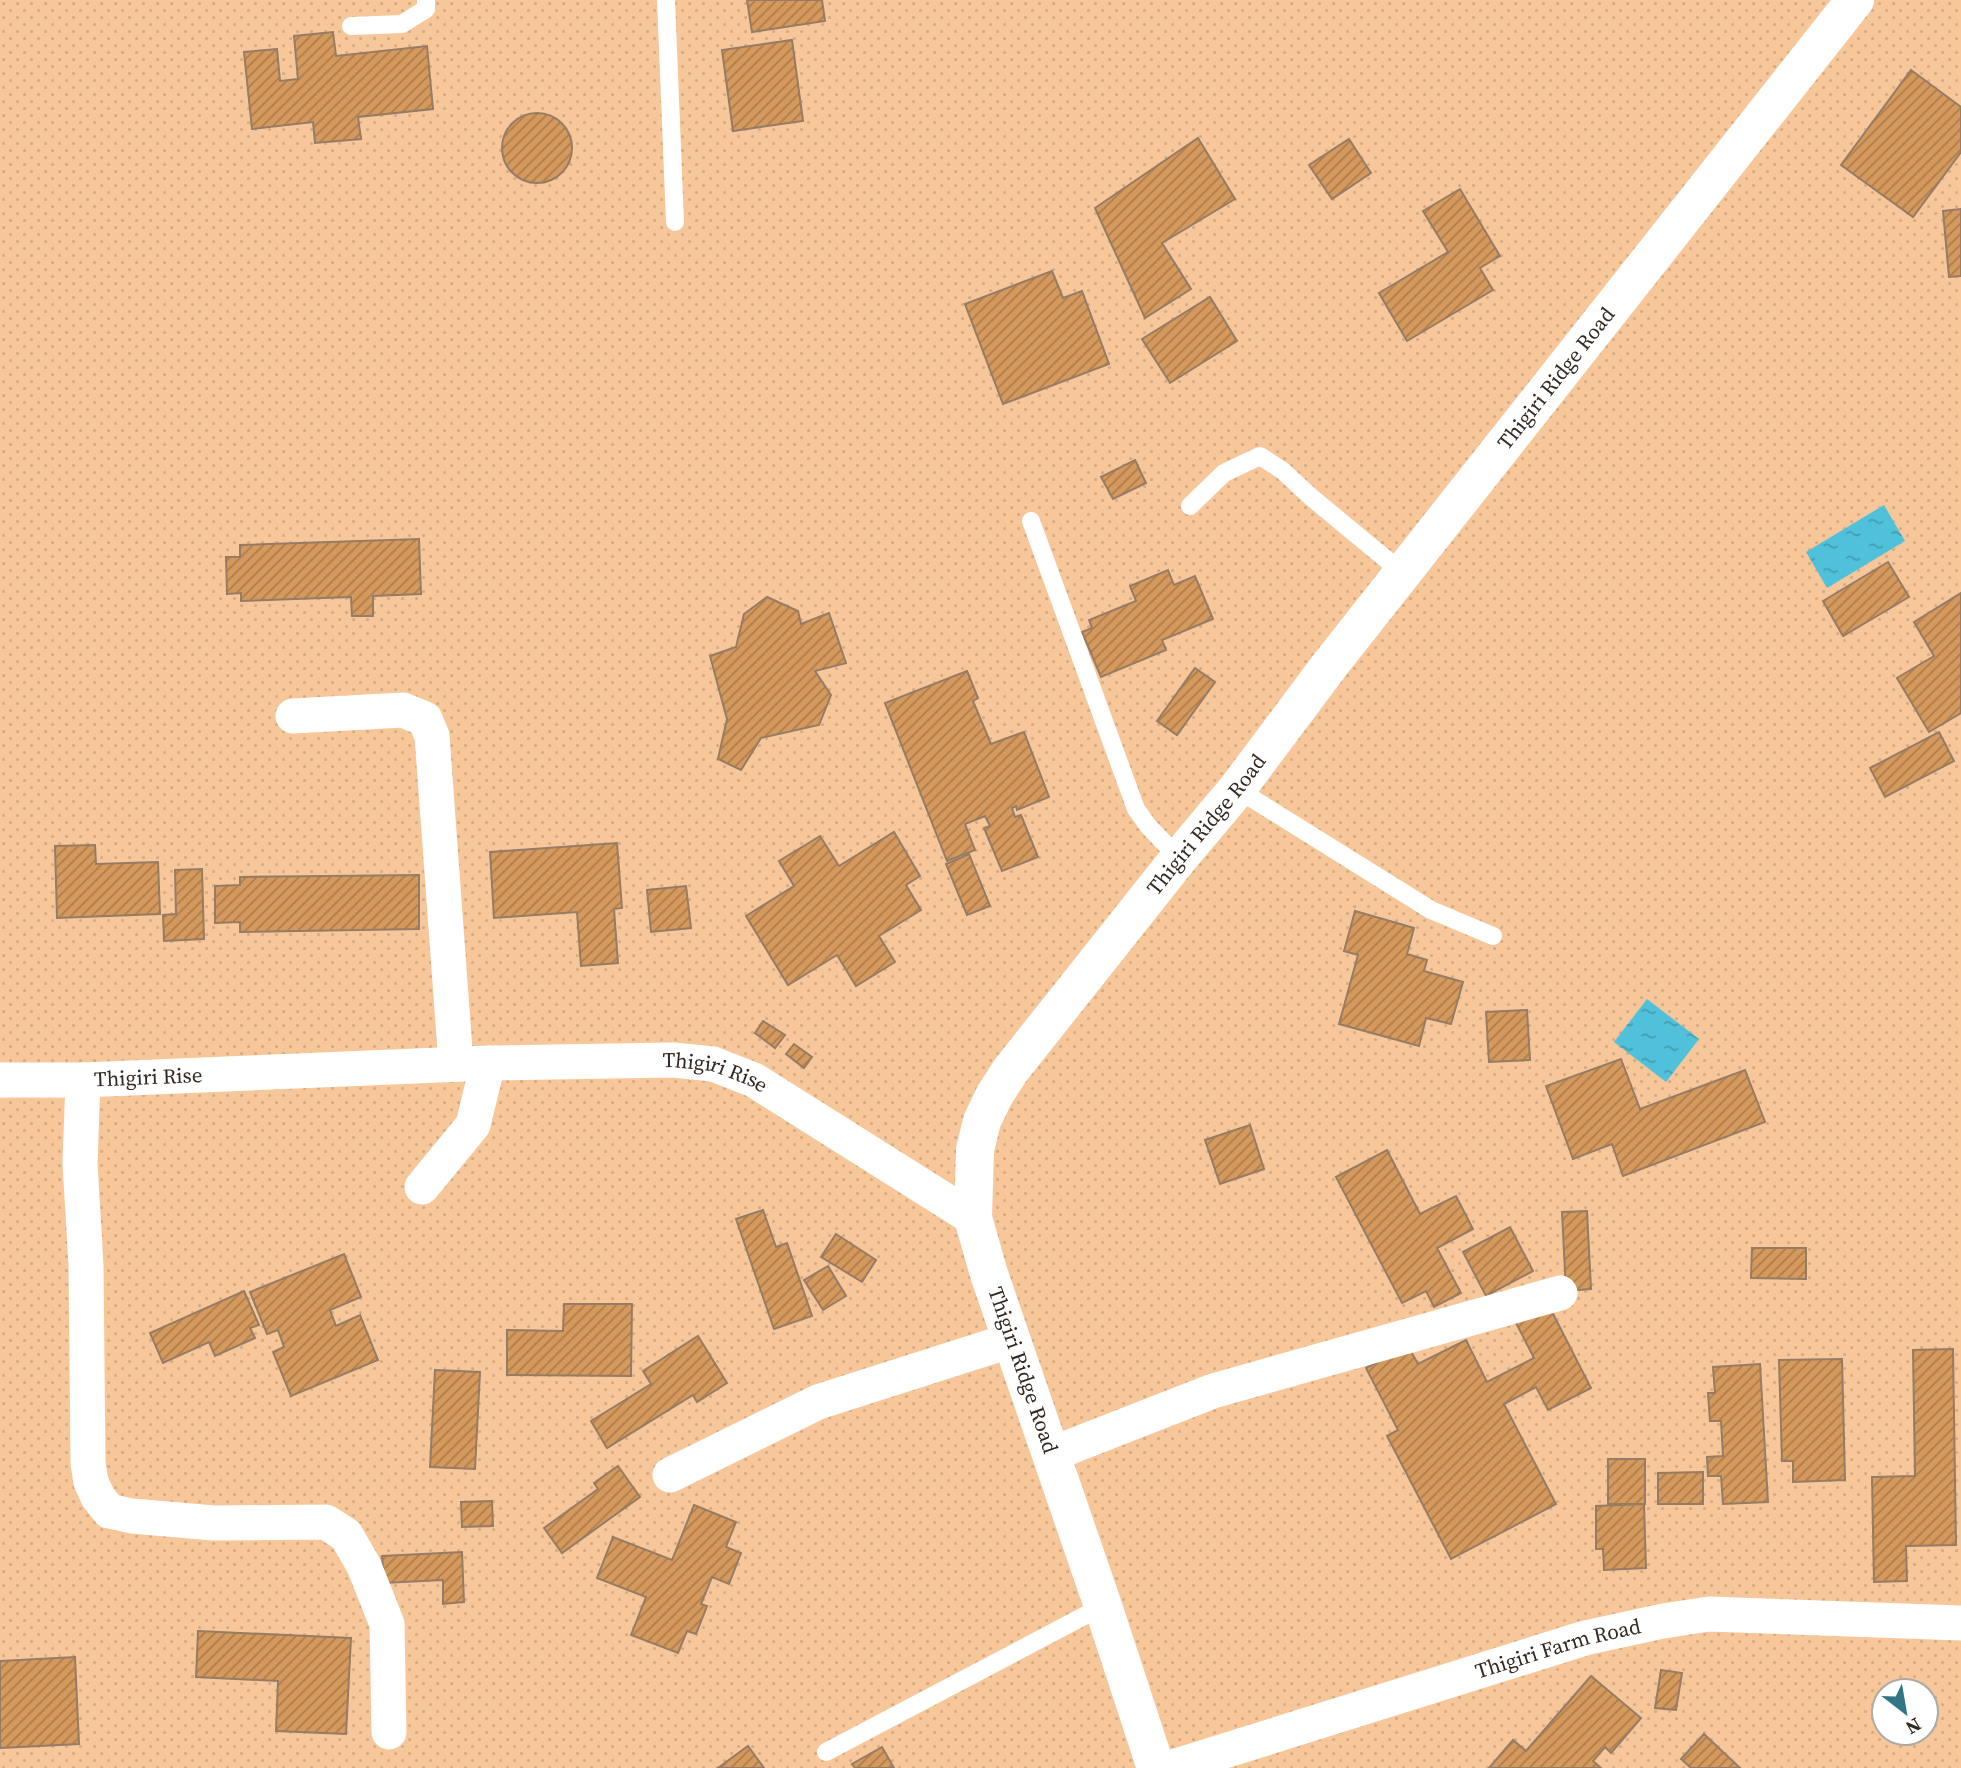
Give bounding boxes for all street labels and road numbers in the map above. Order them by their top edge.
street label: Thigiri Ridge Road [1490,301,1621,456]
street label: Thigiri Ridge Road [1140,748,1272,901]
street label: Thigiri Rise [662,1045,774,1099]
street label: Thigiri Rise [93,1060,203,1094]
street label: Thigiri Ridge Road [981,1283,1066,1457]
street label: Thigiri Farm Road [1471,1611,1643,1686]

